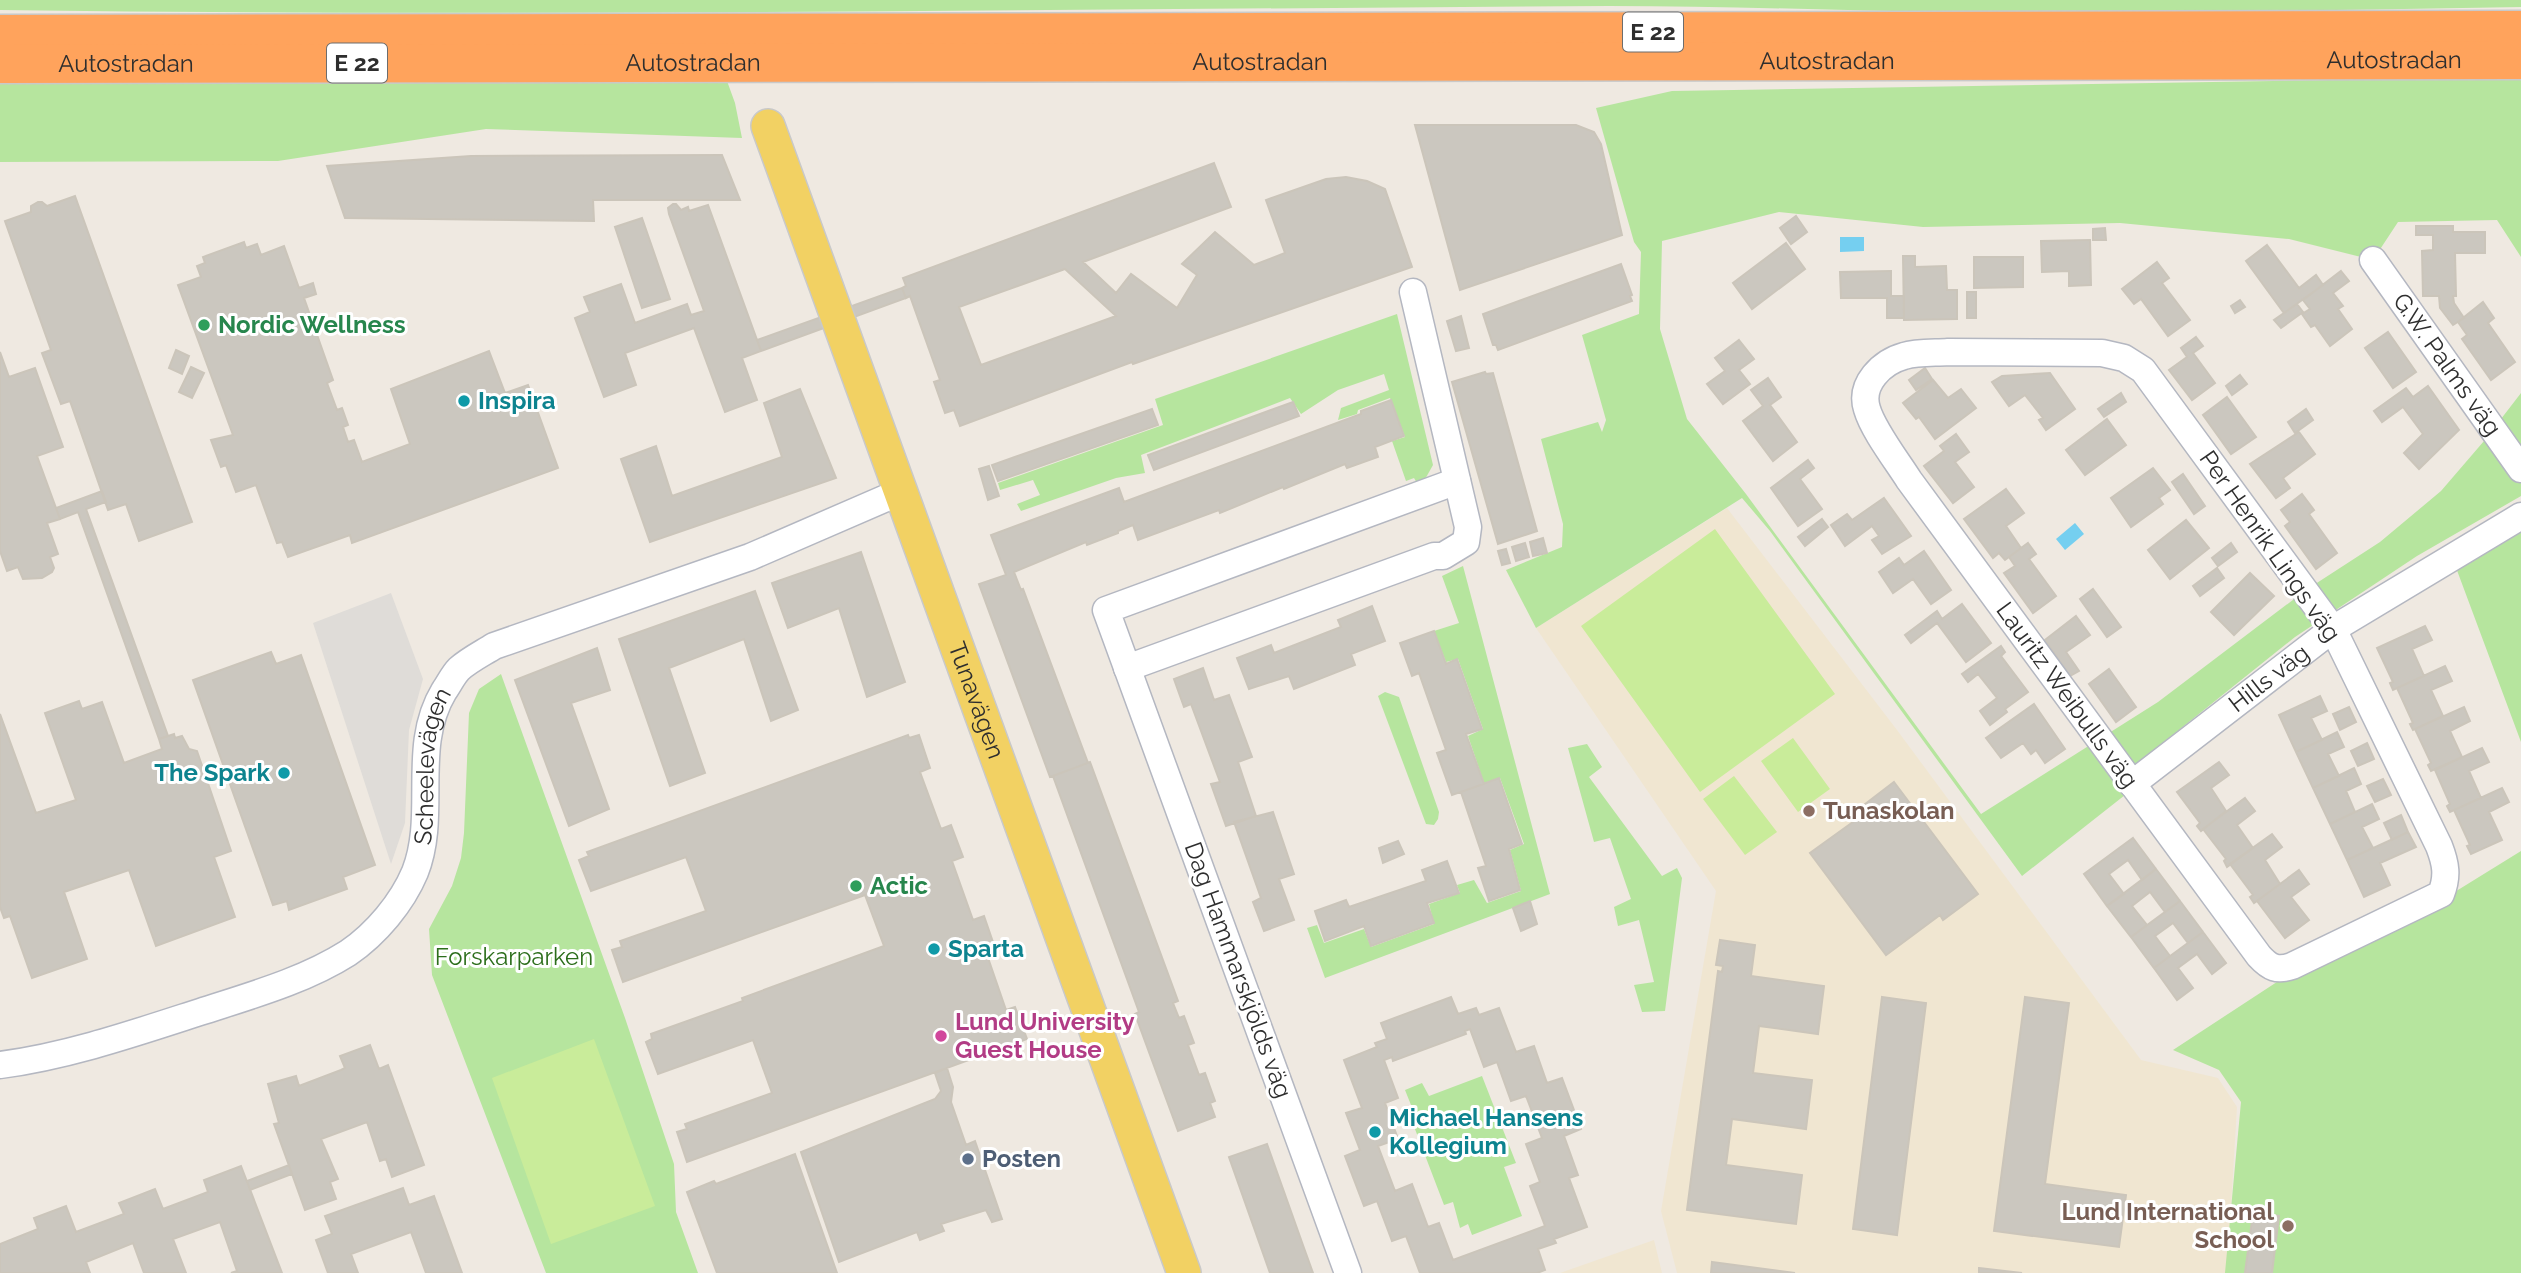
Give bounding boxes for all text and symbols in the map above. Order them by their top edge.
road number: E 22 [1623,12,1683,52]
road number: E 22 [327,44,387,82]
street label: Autostradan [2326,45,2462,74]
street label: Autostradan [1759,46,1895,75]
street label: Autostradan [1192,47,1328,76]
street label: Autostradan [625,48,761,77]
street label: Autostradan [58,49,194,78]
street label: G.W. Palms väg [2387,287,2508,441]
place label: Nordic Wellness [218,310,406,339]
marker: Nordic Wellness [196,317,212,333]
place label: Inspira [478,386,556,415]
marker: Inspira [456,393,472,409]
street label: Per Henrik Lings väg [2194,445,2347,647]
street label: Lauritz Weibulls väg [1990,596,2145,793]
street label: Tunavägen [942,638,1011,763]
street label: Hills väg [2223,638,2315,718]
street label: Scheelevägen [408,682,457,847]
place label: The Spark [154,758,271,787]
marker: The Spark [276,765,292,781]
place label: Tunaskolan [1823,796,1955,825]
marker: Tunaskolan [1801,803,1817,819]
street label: Dag Hammarskjölds väg [1179,838,1298,1102]
place label: Actic [870,871,929,900]
marker: Actic [848,878,864,894]
place label: Sparta [948,934,1024,963]
marker: Sparta [926,941,942,957]
park label: Forskarparken [435,942,593,971]
place label: Lund University Guest House [955,1007,1135,1064]
marker: Lund University Guest House [933,1028,949,1044]
place label: Michael Hansens Kollegium [1389,1103,1584,1160]
marker: Michael Hansens Kollegium [1367,1124,1383,1140]
place label: Posten [982,1144,1061,1173]
marker: Posten [960,1151,976,1167]
place label: Lund International School [2061,1197,2274,1254]
marker: Lund International School [2280,1218,2296,1234]

